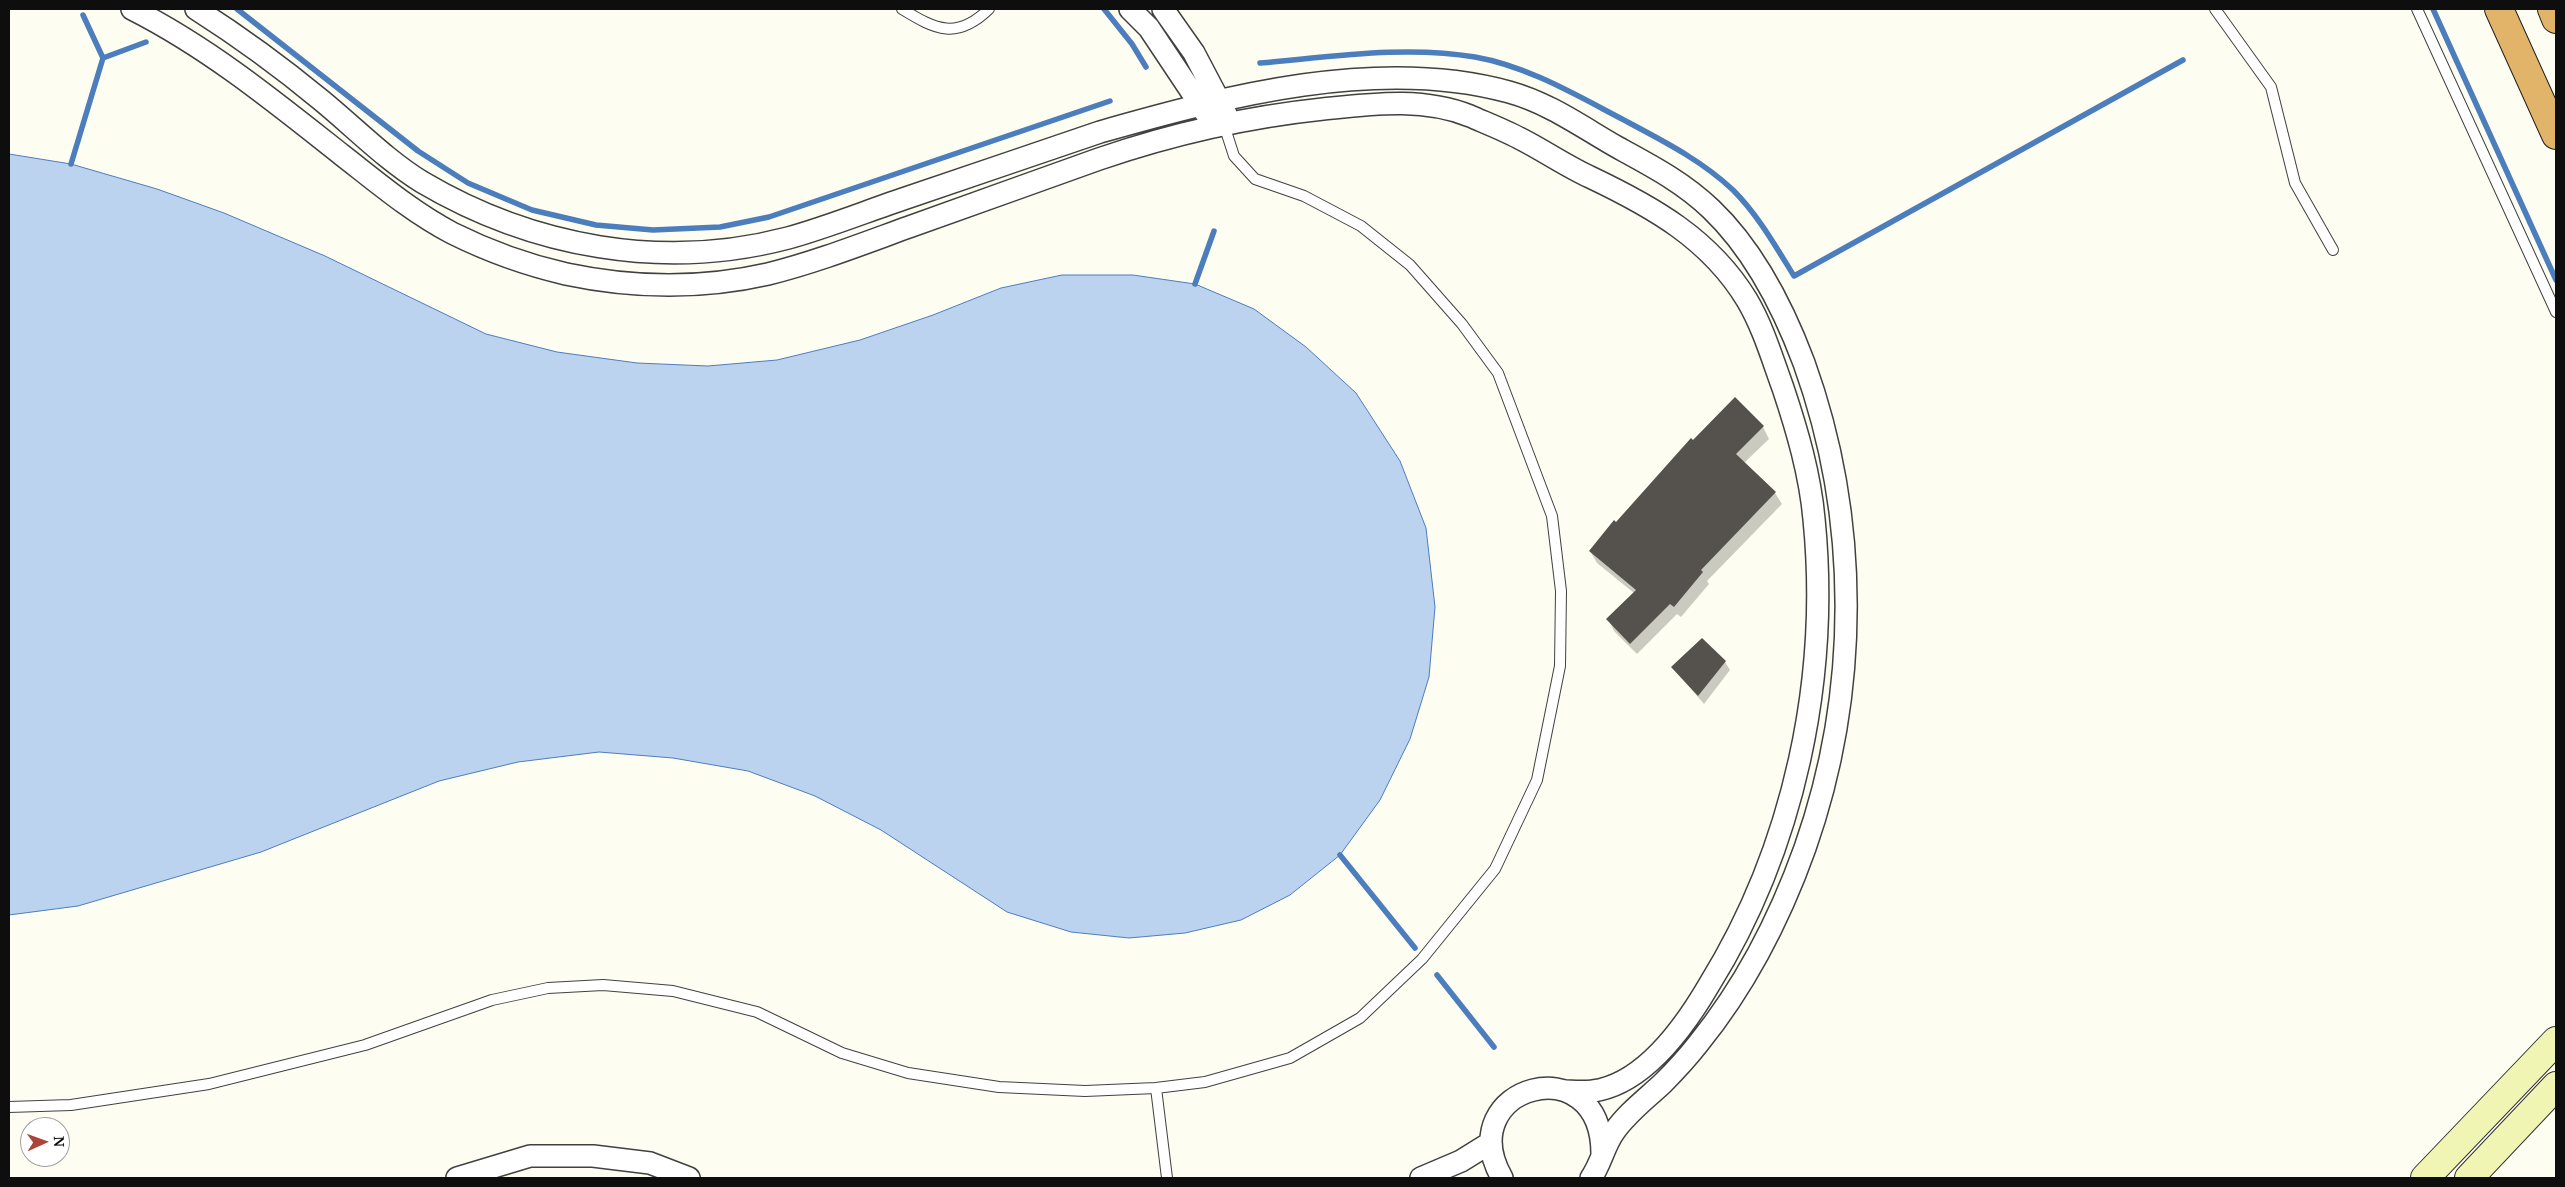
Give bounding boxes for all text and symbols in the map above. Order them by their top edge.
north arrow [20,1117,70,1167]
text: N [50,1136,69,1147]

